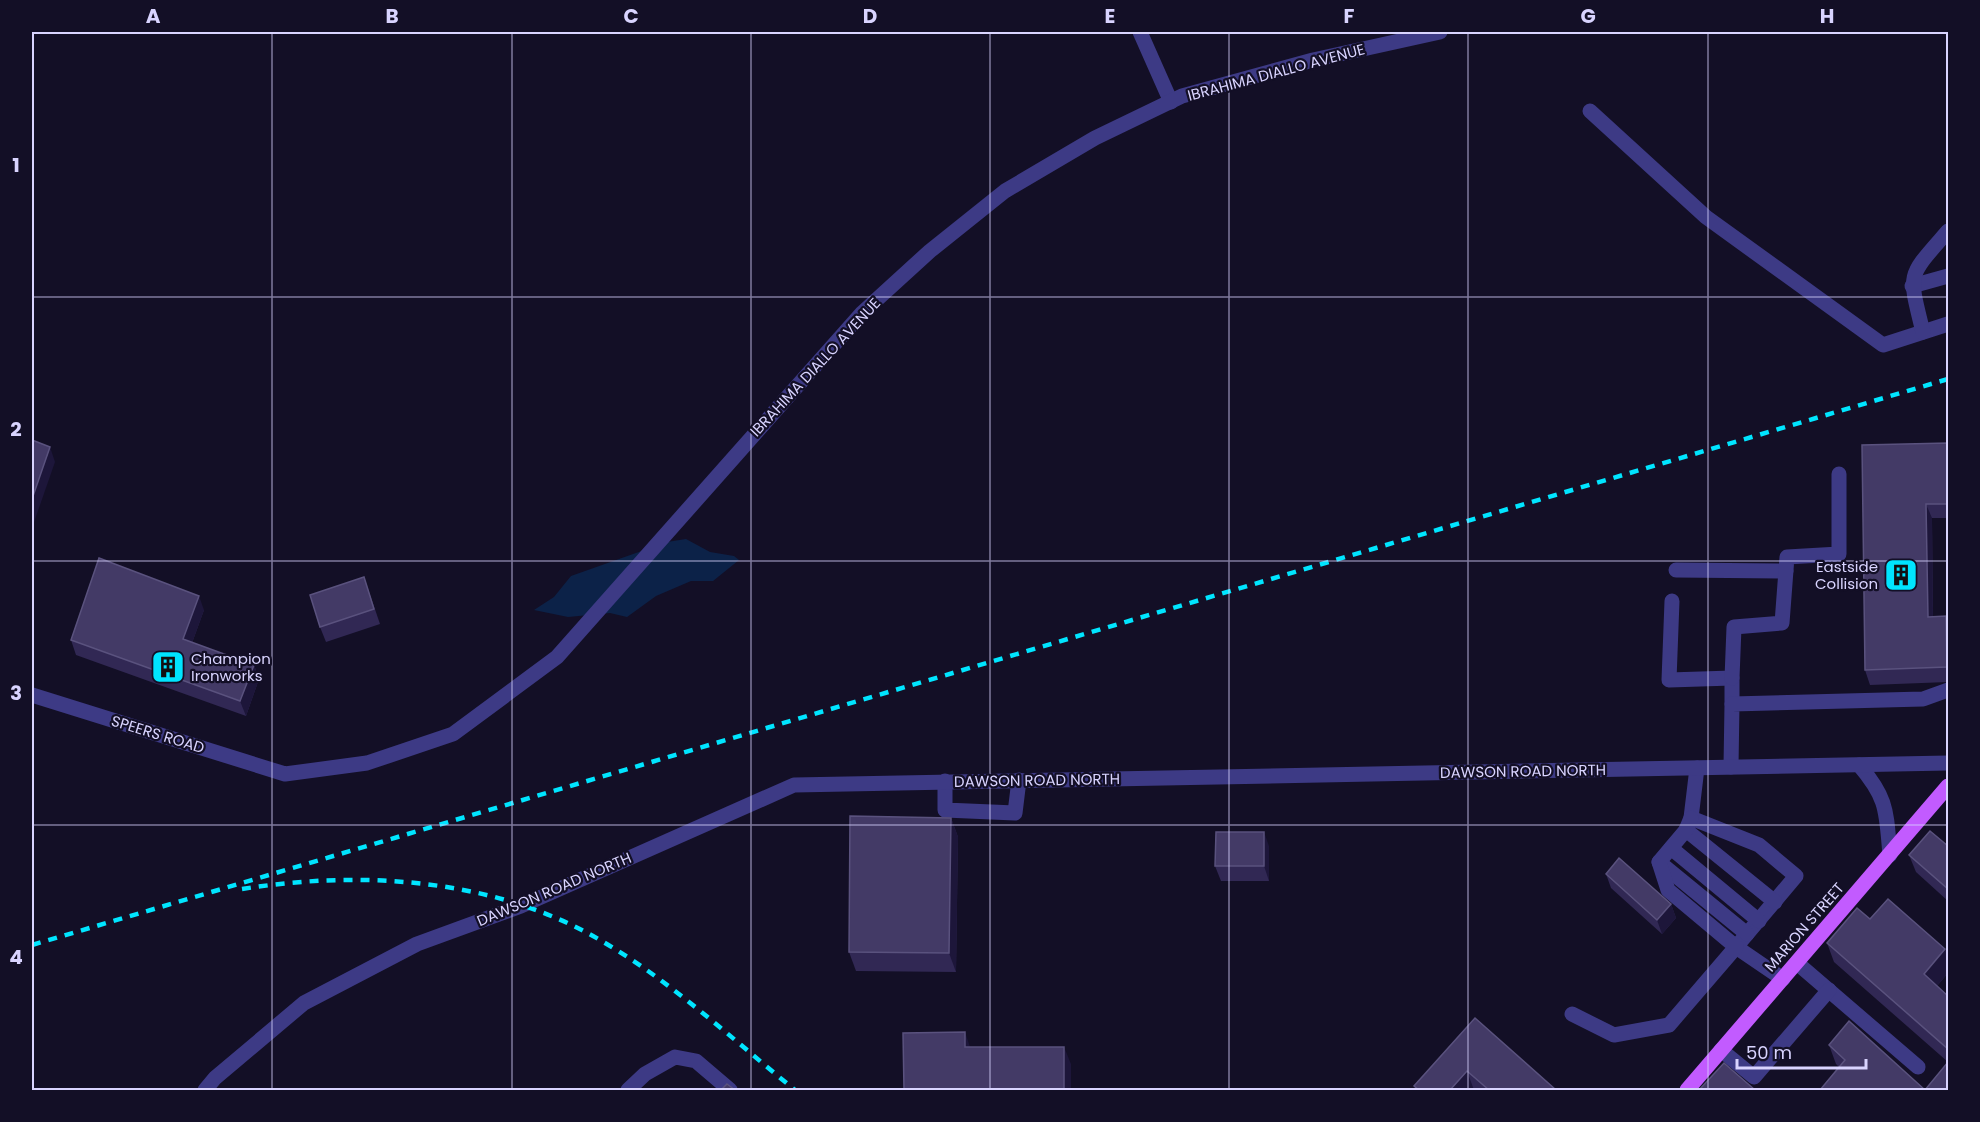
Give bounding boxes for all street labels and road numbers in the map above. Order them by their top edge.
street label: IBRAHIMA DIALLO AVENUE [1185,38,1367,106]
street label: IBRAHIMA DIALLO AVENUE [745,293,885,441]
street label: SPEERS ROAD [109,710,207,758]
street label: DAWSON ROAD NORTH [1440,759,1606,783]
street label: DAWSON ROAD NORTH [954,768,1120,792]
street label: DAWSON ROAD NORTH [473,847,635,931]
street label: MARION STREET [1759,878,1849,976]

